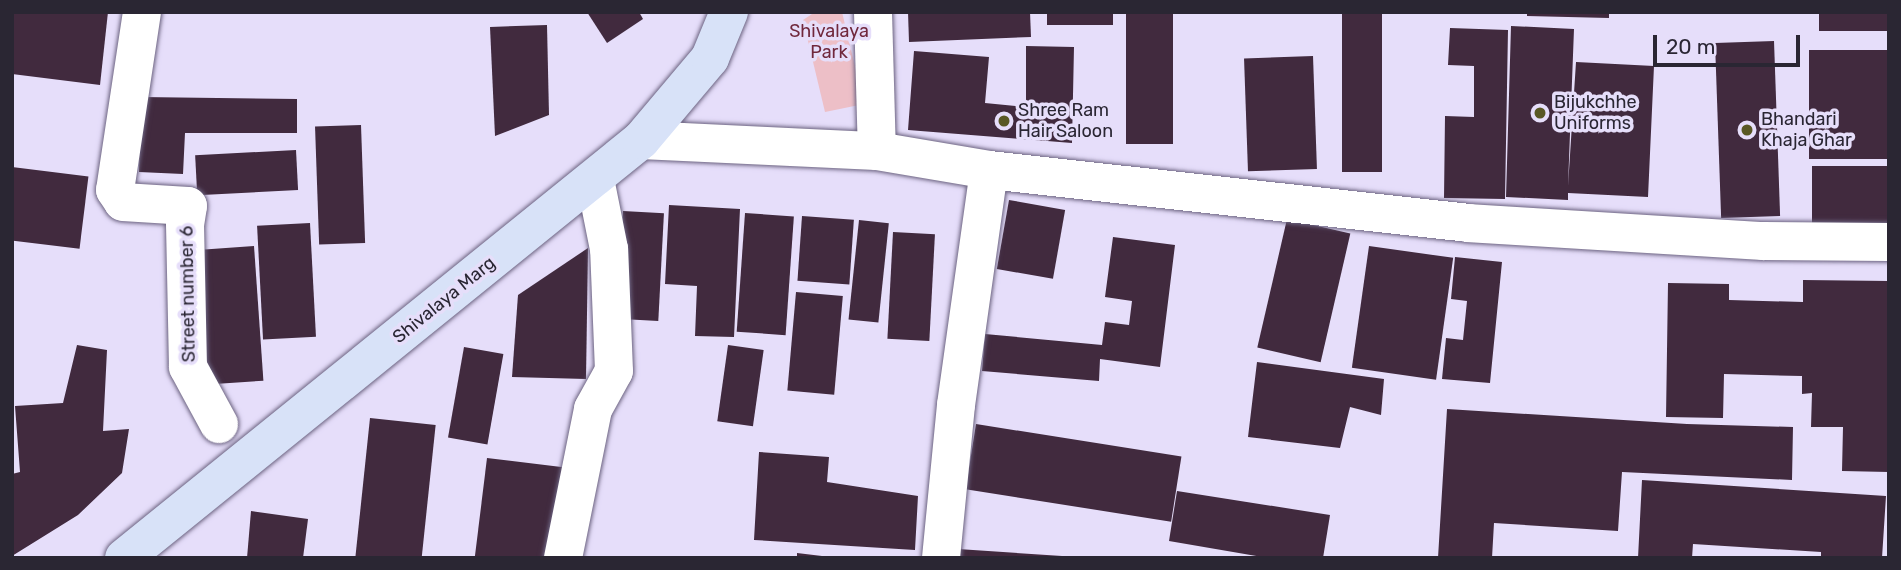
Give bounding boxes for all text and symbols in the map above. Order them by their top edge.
park label: Shivalaya Park [789,21,869,64]
scale bar [1656,21,1803,65]
text: 20 m [1666,34,1715,59]
place label: Bijukchhe Uniforms [1554,92,1637,134]
place label: Shree Ram Hair Saloon [1018,100,1113,142]
marker: Bijukchhe Uniforms [1532,105,1548,121]
place label: Bhandari Khaja Ghar [1761,109,1852,152]
marker: Shree Ram Hair Saloon [996,113,1012,129]
marker: Bhandari Khaja Ghar [1739,122,1755,138]
street label: Street number 6 [176,225,200,363]
street label: Shivalaya Marg [388,252,500,348]

